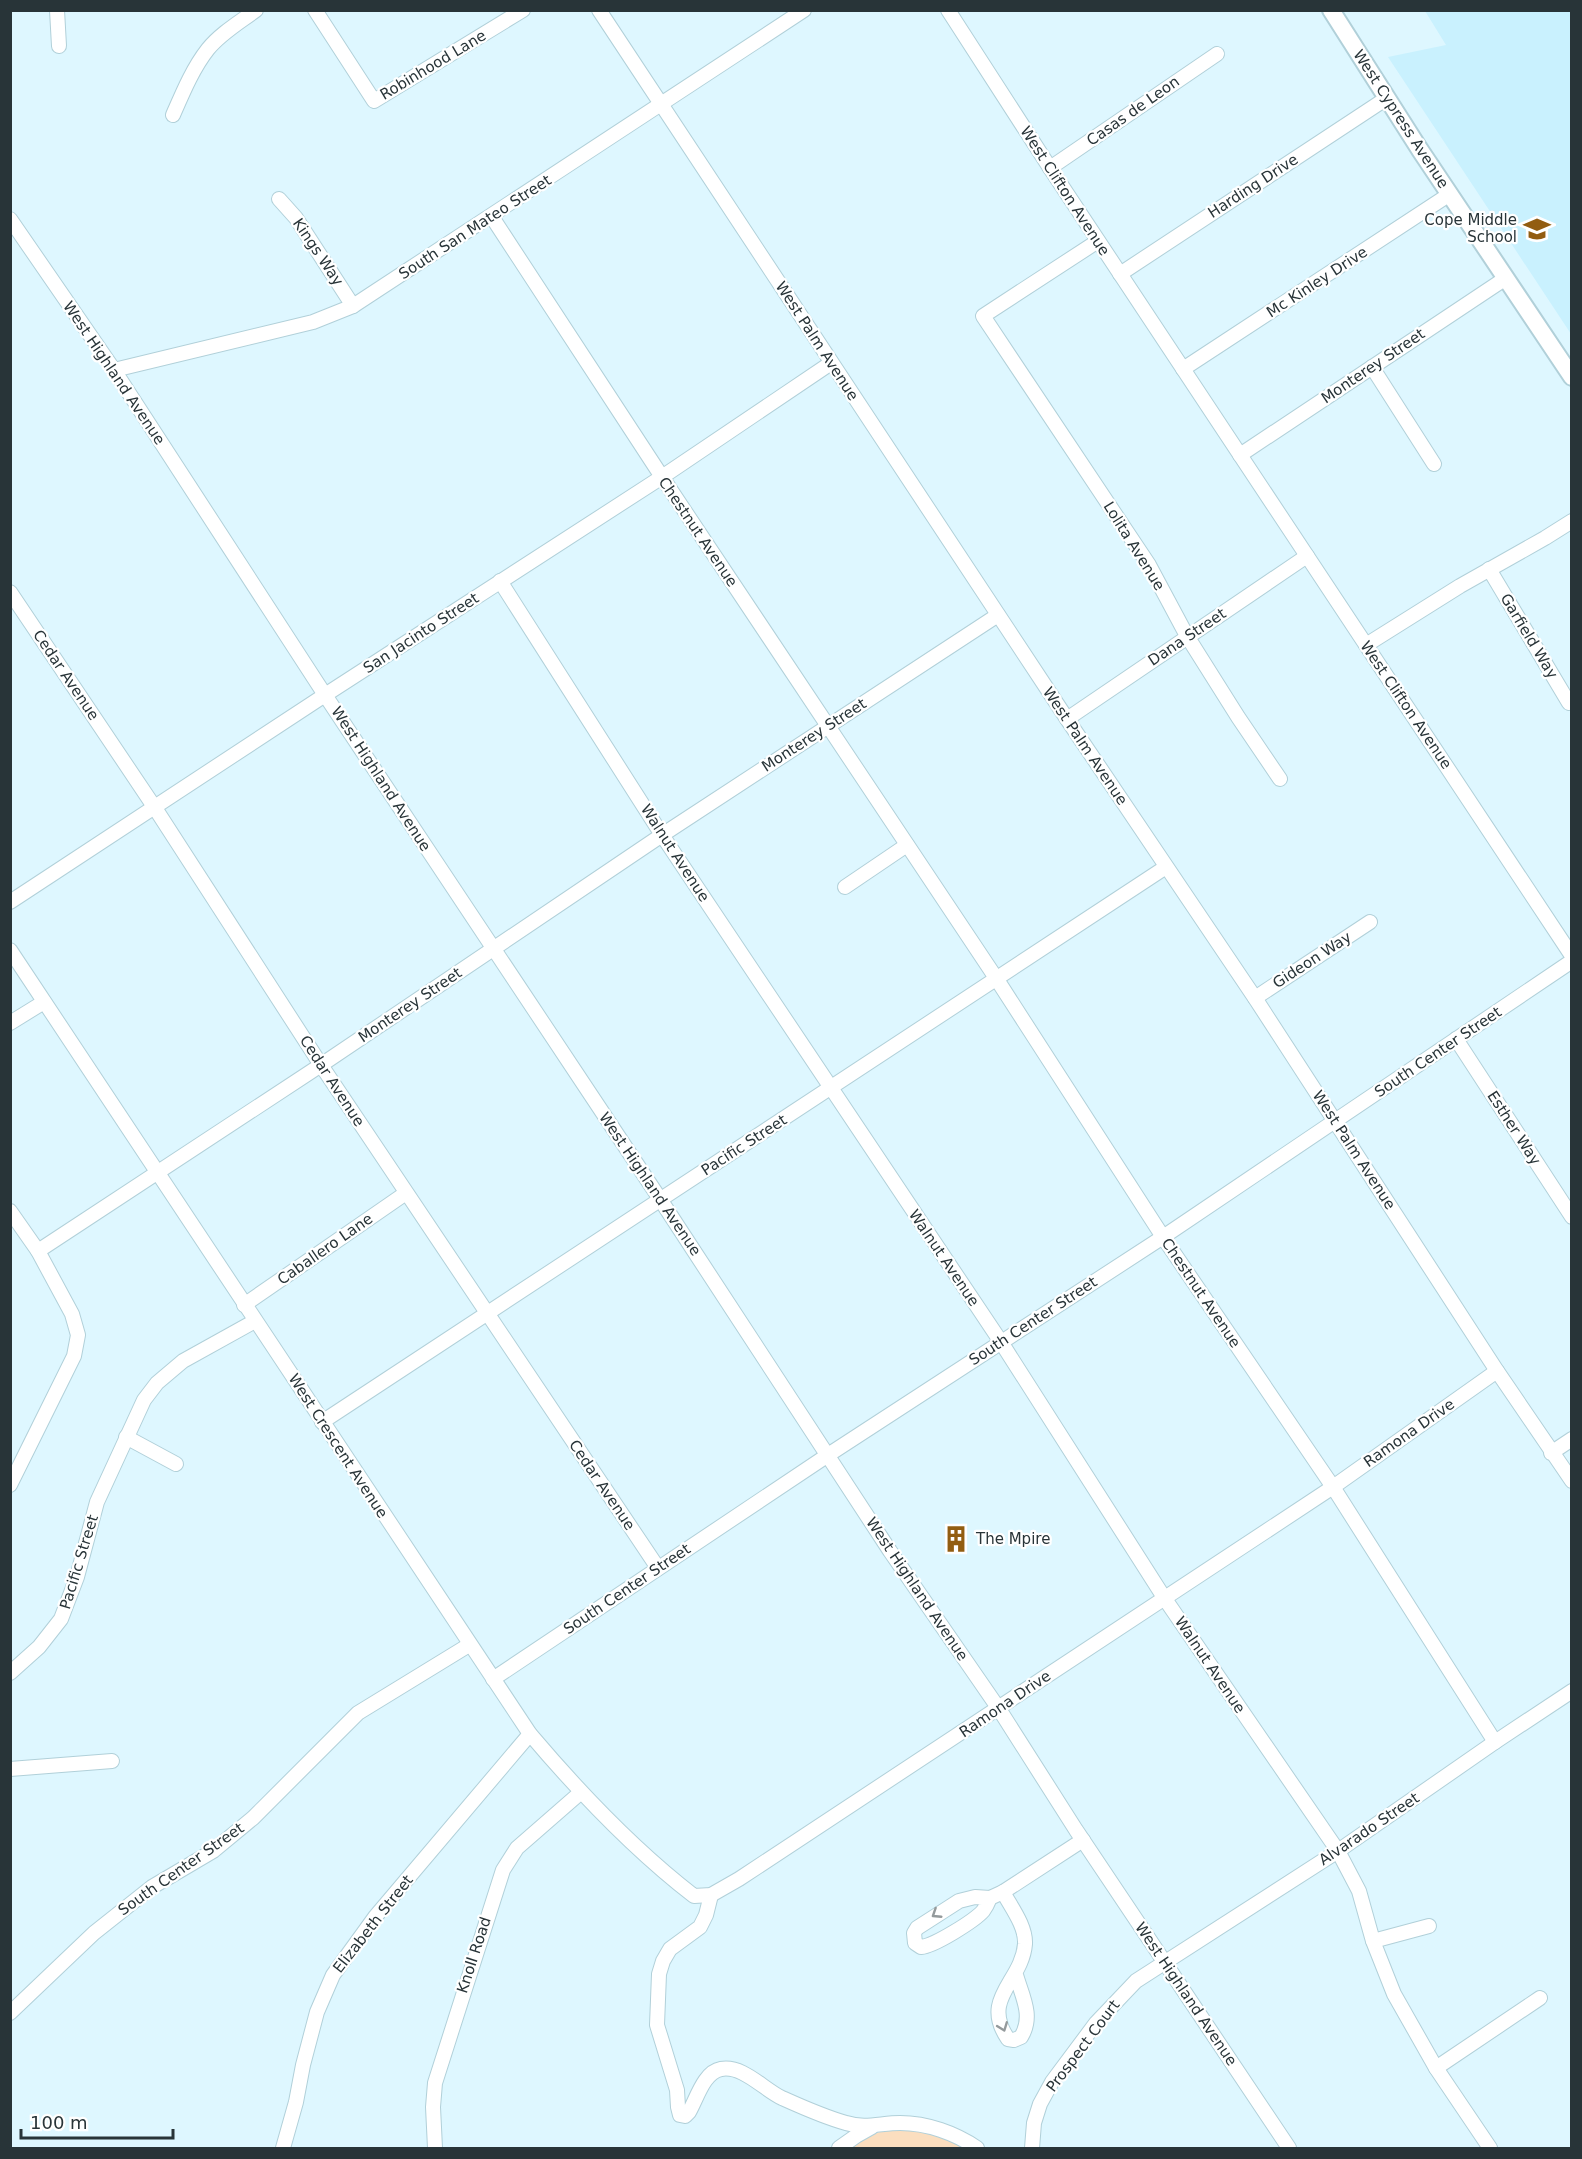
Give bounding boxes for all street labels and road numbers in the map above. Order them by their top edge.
street label: Robinhood Lane [377,26,489,104]
street label: West Cypress Avenue [1349,46,1453,192]
street label: Casas de Leon [1083,72,1183,150]
street label: West Clifton Avenue [1016,123,1114,259]
street label: Harding Drive [1205,150,1301,222]
street label: South San Mateo Street [395,171,555,283]
street label: Kings Way [289,215,347,289]
street label: Mc Kinley Drive [1263,243,1371,321]
street label: West Palm Avenue [772,278,862,404]
street label: West Highland Avenue [59,298,169,448]
street label: Monterey Street [1318,325,1428,407]
street label: Chestnut Avenue [655,474,741,590]
street label: Lolita Avenue [1100,498,1168,594]
street label: San Jacinto Street [360,589,482,677]
street label: Garfield Way [1497,590,1562,682]
street label: Dana Street [1145,604,1229,670]
street label: Cedar Avenue [29,626,103,724]
street label: West Clifton Avenue [1356,638,1456,772]
street label: West Palm Avenue [1039,684,1131,808]
street label: Monterey Street [758,694,870,776]
street label: West Highland Avenue [327,703,435,855]
street label: Walnut Avenue [637,801,713,905]
street label: Gideon Way [1269,928,1355,992]
street label: Monterey Street [355,964,465,1046]
street label: South Center Street [1371,1003,1505,1101]
street label: Cedar Avenue [296,1032,368,1130]
street label: West Palm Avenue [1309,1087,1399,1213]
street label: Esther Way [1483,1088,1545,1169]
street label: West Highland Avenue [595,1109,705,1259]
street label: Pacific Street [698,1111,790,1179]
street label: Walnut Avenue [905,1206,983,1310]
street label: Caballero Lane [274,1210,376,1288]
street label: Chestnut Avenue [1158,1235,1244,1351]
street label: South Center Street [966,1273,1101,1369]
street label: West Crescent Avenue [285,1370,391,1522]
street label: Ramona Drive [1360,1395,1458,1471]
street label: Cedar Avenue [565,1436,639,1534]
street label: Pacific Street [56,1512,102,1612]
street label: West Highland Avenue [862,1514,972,1664]
street label: South Center Street [560,1540,694,1638]
street label: Walnut Avenue [1171,1613,1249,1717]
street label: Ramona Drive [956,1667,1054,1741]
street label: Alvarado Street [1316,1789,1423,1869]
street label: South Center Street [115,1819,247,1919]
street label: Elizabeth Street [329,1871,417,1977]
street label: Knoll Road [453,1915,495,1995]
street label: West Highland Avenue [1131,1919,1241,2069]
street label: Prospect Court [1043,1996,1123,2096]

